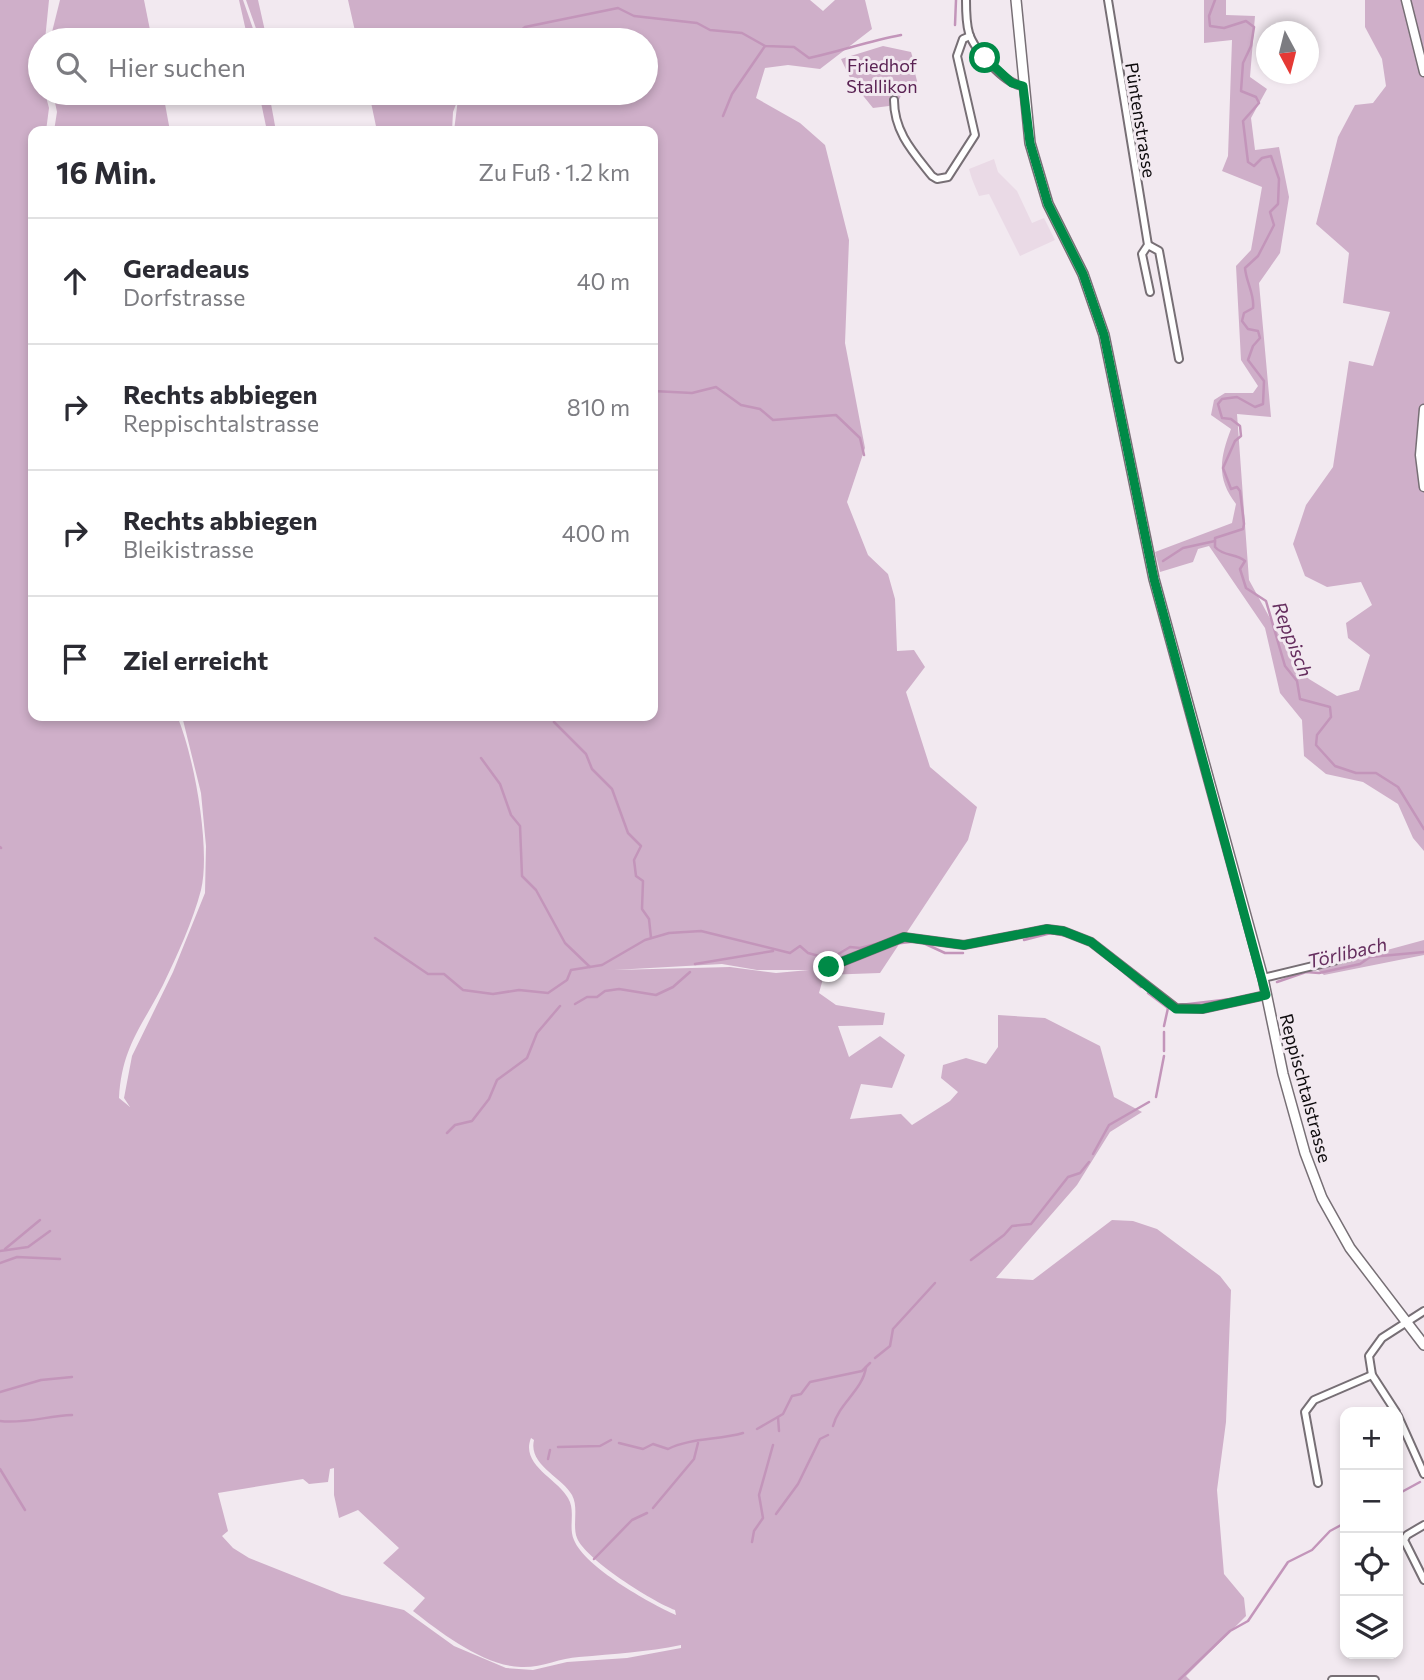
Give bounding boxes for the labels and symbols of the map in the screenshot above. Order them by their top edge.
north arrow [1256,21,1319,84]
route start [969,42,1000,73]
park label: Friedhof Stallikon [846,54,918,97]
street label: Püntenstrasse [1121,61,1161,179]
water label: Reppisch [1268,598,1318,680]
water label: Törlibach [1305,932,1389,972]
route end [813,951,844,982]
street label: Reppischtalstrasse [1276,1011,1336,1165]

